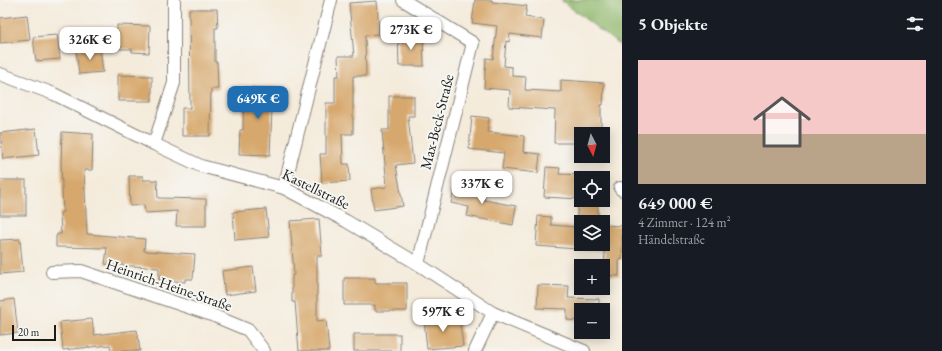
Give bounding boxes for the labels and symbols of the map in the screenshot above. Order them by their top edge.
pin: 273K € [378,17,444,51]
pin: 326K € [57,27,123,61]
street label: Max-Beck-Straße [415,72,458,172]
pin: 649K € [225,86,291,120]
north arrow [574,127,610,163]
street label: Kastellstraße [279,164,353,213]
pin: 337K € [449,171,515,205]
street label: Heinrich-Heine-Straße [104,254,235,315]
pin: 597K € [410,299,476,333]
scale bar [12,323,56,342]

